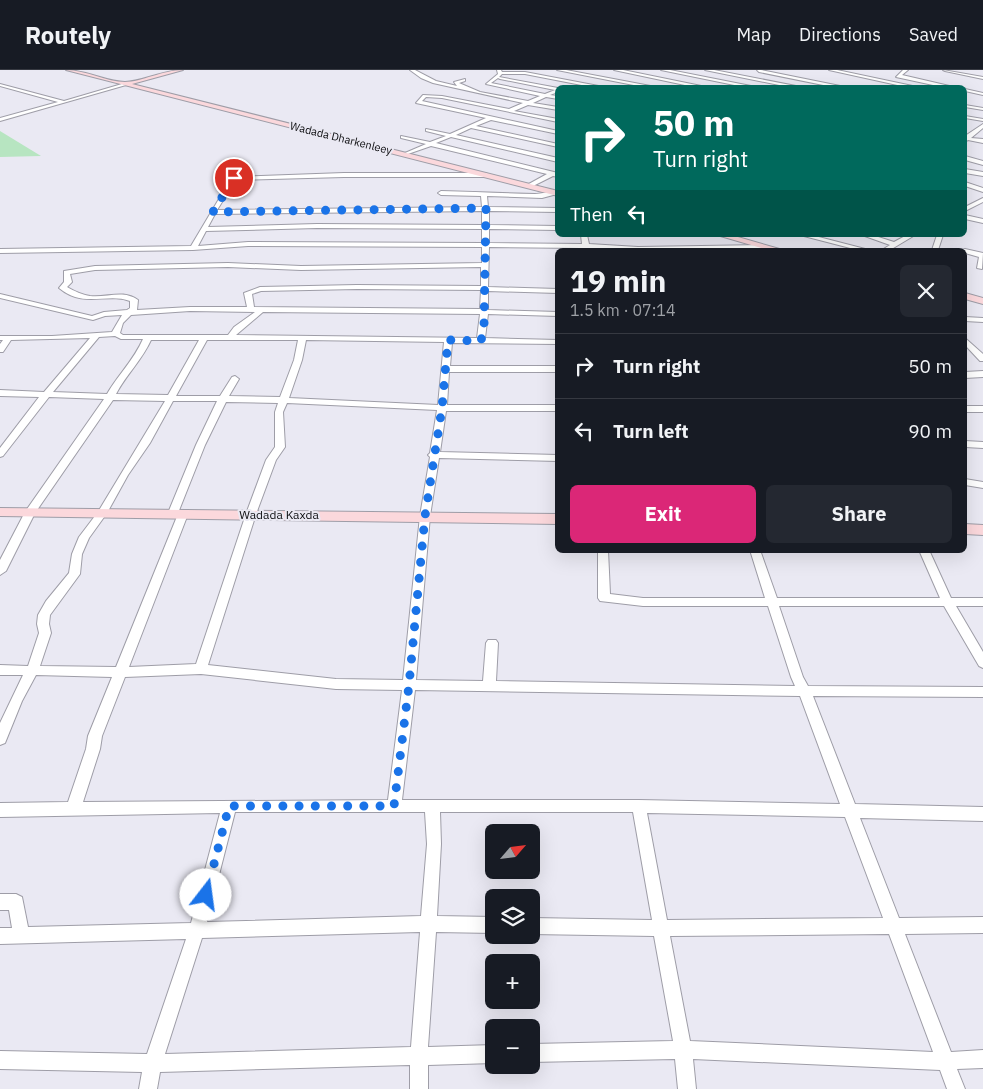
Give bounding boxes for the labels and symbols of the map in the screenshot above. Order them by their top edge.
street label: Wadada Dharkenleey [289,119,394,158]
pin [213,157,255,199]
street label: Wadada Kaxda [239,507,319,522]
north arrow [485,824,540,879]
position arrow [179,868,231,920]

